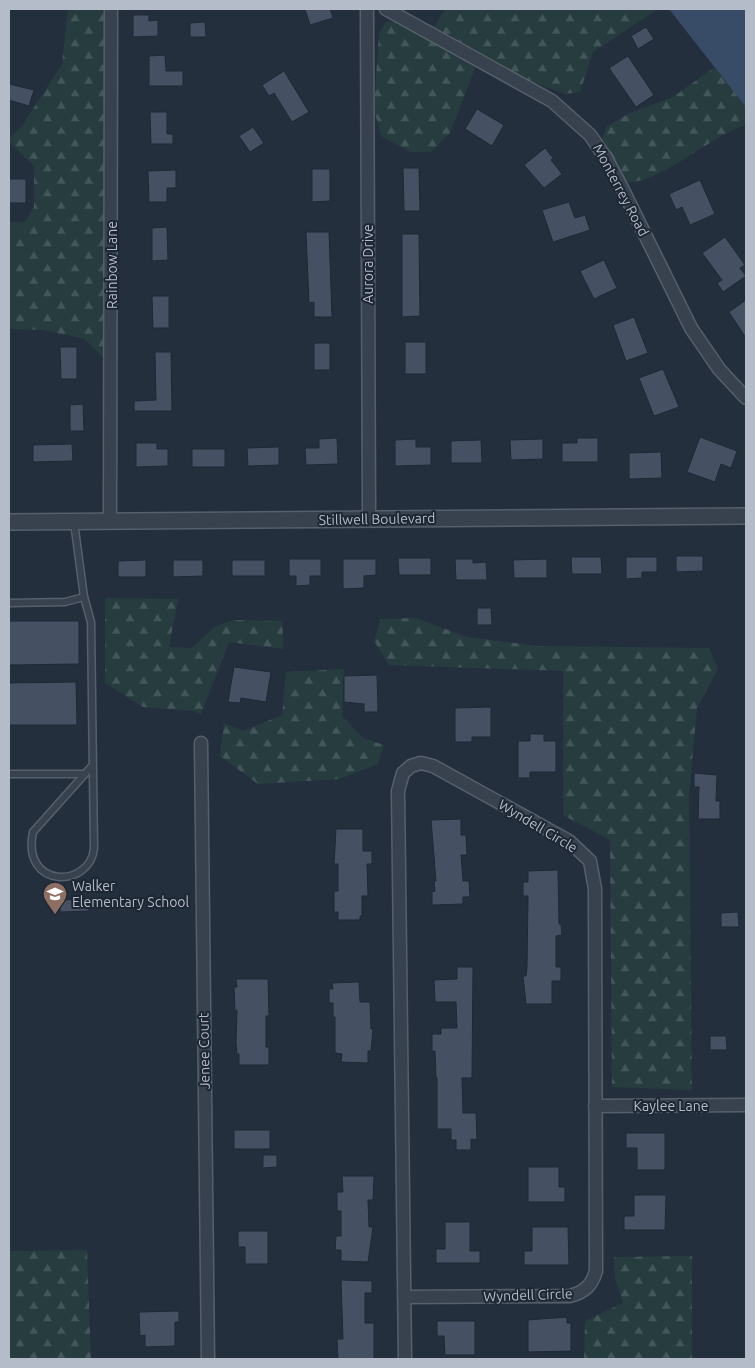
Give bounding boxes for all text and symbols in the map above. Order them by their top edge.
street label: Monterrey Road [590,141,652,239]
street label: Rainbow Lane [104,221,120,309]
street label: Aurora Drive [360,224,376,304]
street label: Stillwell Boulevard [319,510,435,528]
street label: Wyndell Circle [496,796,580,856]
place label: Walker Elementary School [72,878,190,910]
school or university icon: Walker Elementary School [42,881,68,915]
street label: Jenee Court [195,1012,213,1090]
street label: Kaylee Lane [634,1098,708,1114]
street label: Wyndell Circle [483,1285,573,1305]

